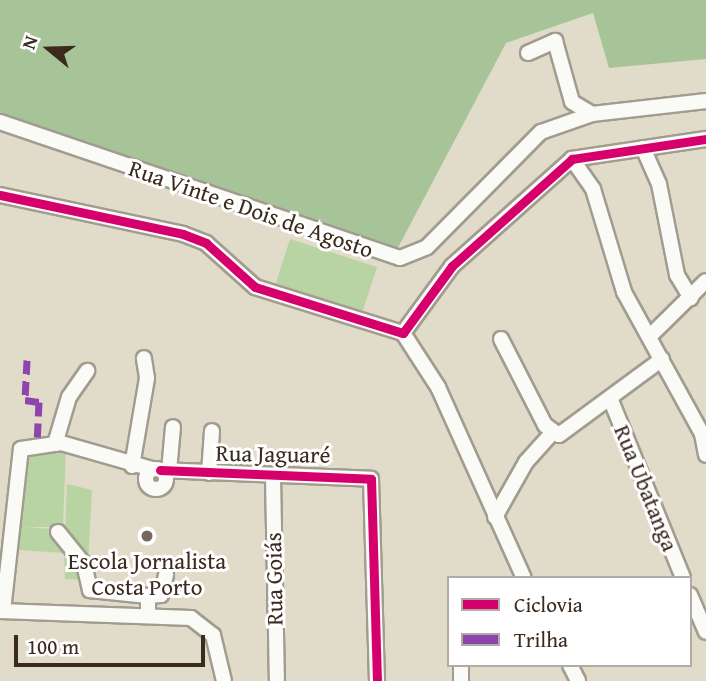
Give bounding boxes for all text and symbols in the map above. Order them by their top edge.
north arrow [14,14,84,84]
text: N [14,32,44,53]
street label: Rua Vinte e Dois de Agosto [125,154,377,264]
street label: Rua Ubatanga [608,421,684,555]
street label: Rua Jaguaré [215,439,331,469]
marker: Escola Jornalista Costa Porto [139,528,155,544]
street label: Rua Goiás [259,532,289,626]
place label: Escola Jornalista Costa Porto [68,547,226,601]
legend [447,576,692,667]
text: Ciclovia [514,589,583,620]
scale bar [18,622,208,666]
text: Trilha [514,624,568,655]
text: 100 m [27,631,79,662]

